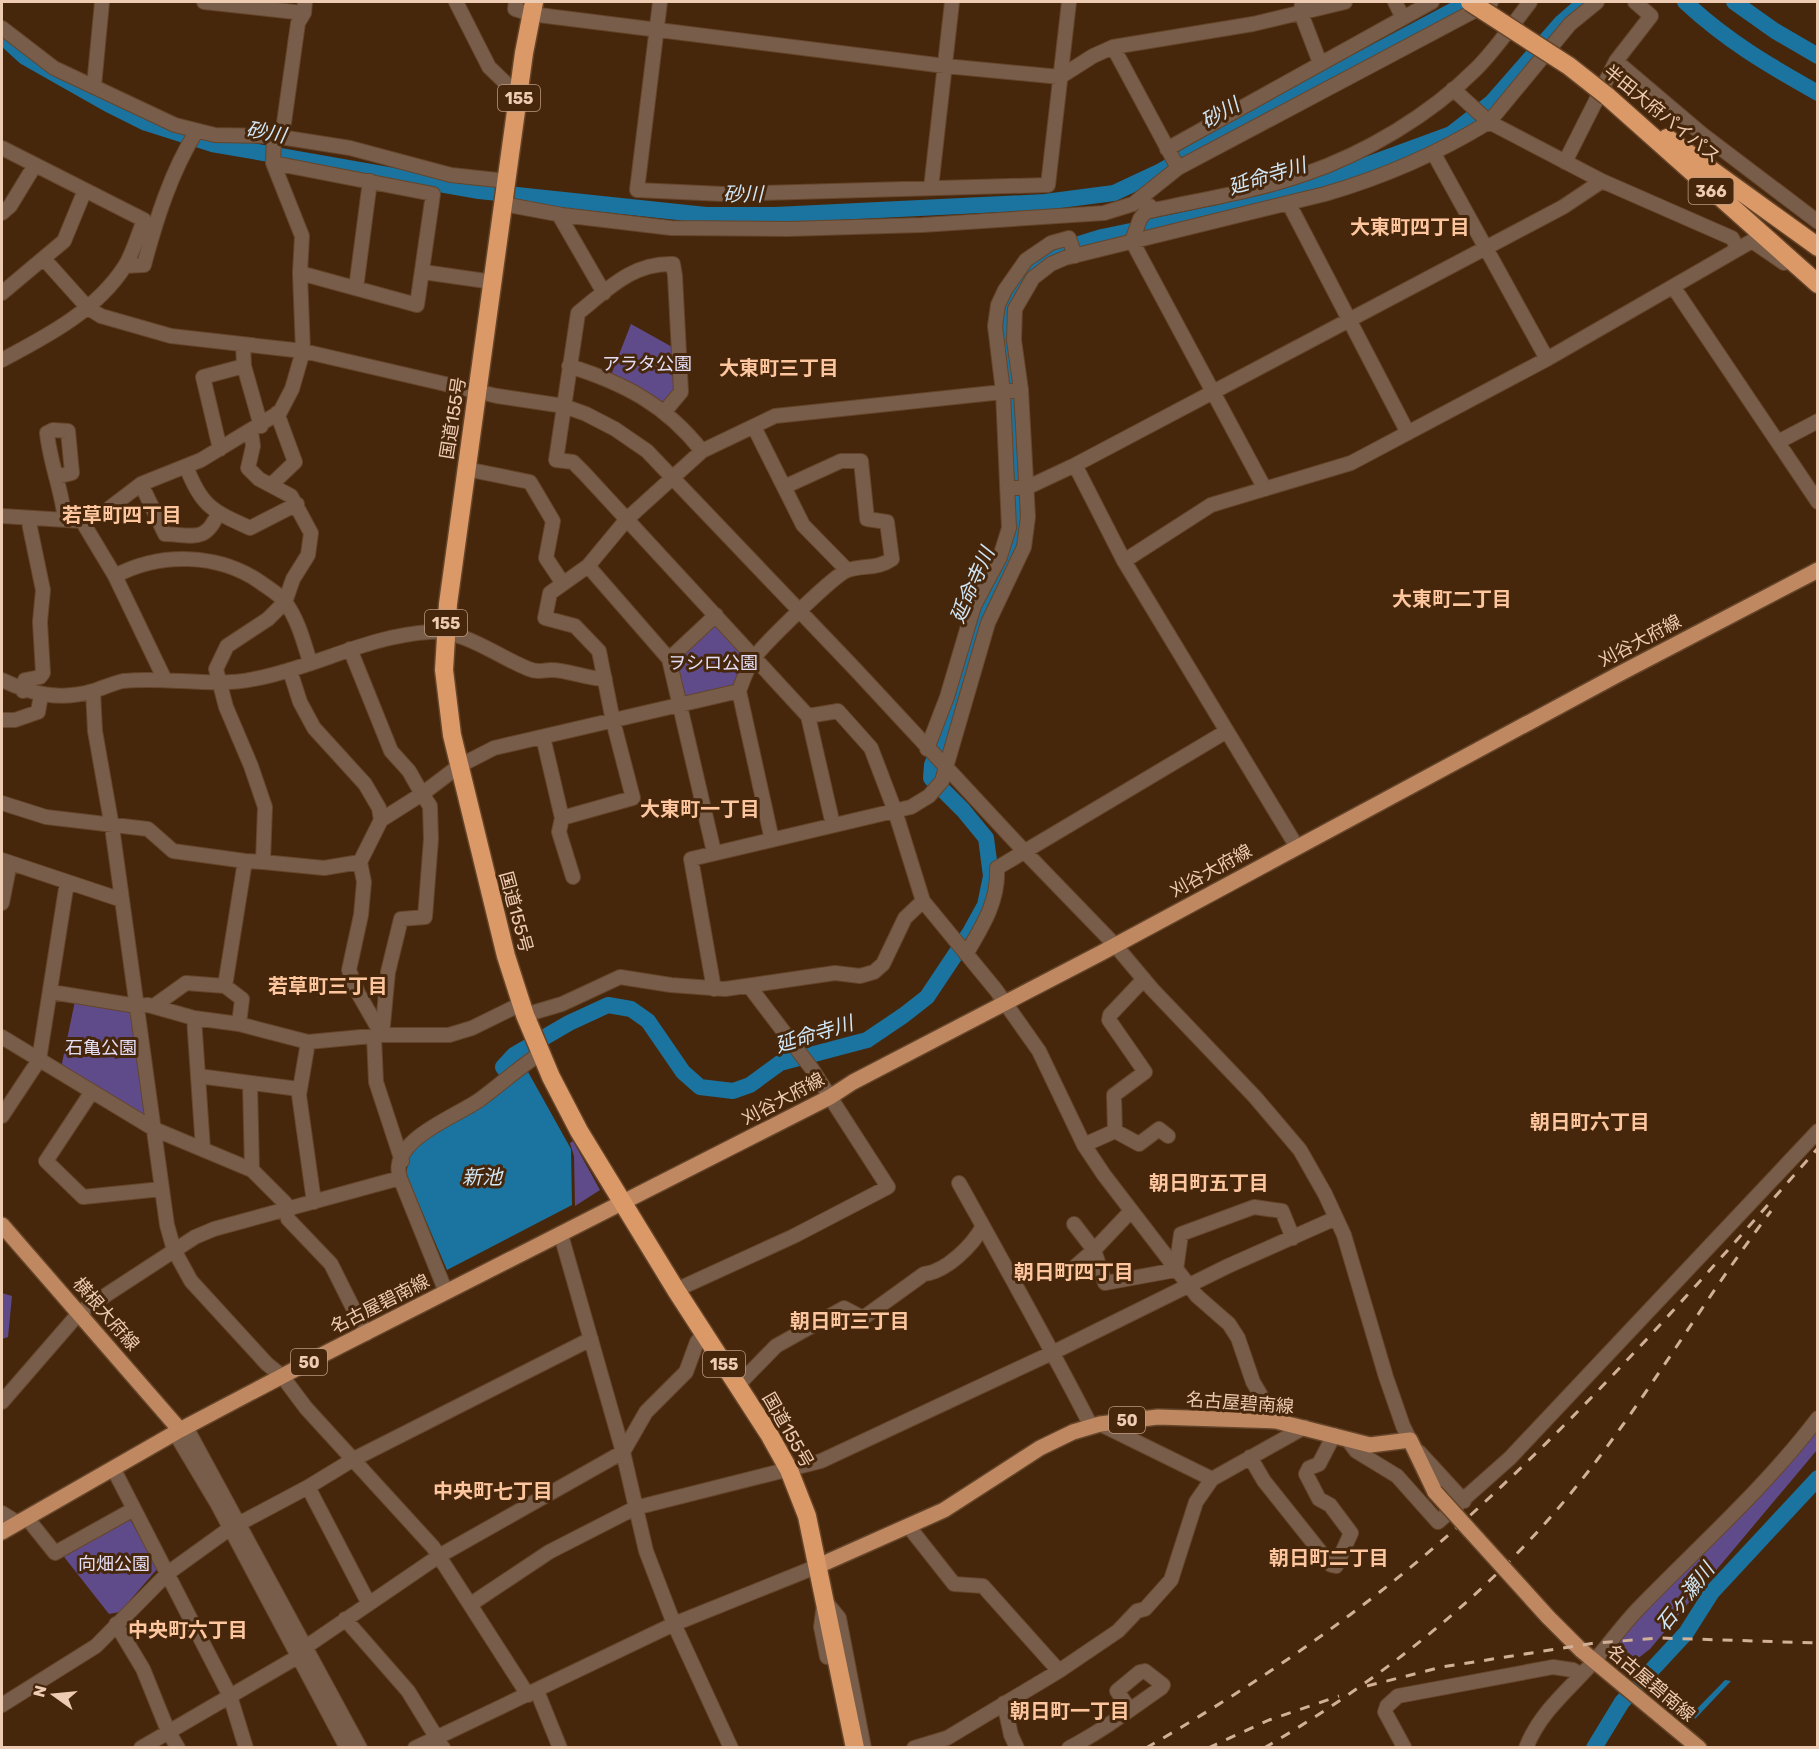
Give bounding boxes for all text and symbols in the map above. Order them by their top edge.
street label: 半田大府パイパス [1599,60,1725,168]
road number: 155 [498,85,540,111]
water label: 砂川 [1197,92,1245,133]
water label: 砂川 [244,117,290,148]
water label: 延命寺川 [1225,152,1311,199]
road number: 366 [1688,178,1734,204]
water label: 砂川 [723,182,765,206]
district label: 大東町四丁目 [1350,215,1470,239]
park label: アラタ公園 [602,353,692,375]
district label: 大東町三丁目 [719,356,839,380]
street label: 国道155号 [436,375,470,461]
district label: 若草町四丁目 [62,503,182,527]
water label: 延命寺川 [945,542,1000,626]
district label: 大東町二丁目 [1392,587,1512,611]
road number: 155 [425,610,467,636]
street label: 刈谷大府線 [1595,610,1685,672]
park label: ヲシロ公園 [668,652,758,674]
district label: 大東町一丁目 [640,797,760,821]
street label: 刈谷大府線 [1166,840,1256,902]
street label: 国道155号 [495,869,537,955]
district label: 若草町三丁目 [268,974,388,998]
water label: 延命寺川 [772,1010,858,1057]
park label: 石亀公園 [65,1037,137,1059]
street label: 刈谷大府線 [738,1068,828,1130]
district label: 朝日町六丁目 [1530,1110,1650,1134]
water label: 新池 [462,1165,504,1189]
district label: 朝日町五丁目 [1149,1171,1269,1195]
district label: 朝日町四丁目 [1014,1260,1134,1284]
street label: 名古屋碧南線 [327,1270,433,1338]
street label: 横根大府線 [68,1273,144,1355]
district label: 朝日町三丁目 [790,1309,910,1333]
road number: 50 [291,1349,327,1375]
road number: 155 [703,1351,745,1377]
street label: 名古屋碧南線 [1185,1388,1295,1418]
street label: 国道155号 [758,1389,818,1471]
road number: 50 [1109,1407,1145,1433]
district label: 中央町七丁目 [433,1479,553,1503]
district label: 朝日町二丁目 [1269,1546,1389,1570]
park label: 向畑公園 [78,1553,150,1575]
water label: 石ヶ瀬川 [1651,1557,1720,1636]
district label: 中央町六丁目 [128,1618,248,1642]
street label: 名古屋碧南線 [1603,1640,1699,1726]
north arrow [24,1665,84,1725]
text: N [29,1683,51,1699]
district label: 朝日町一丁目 [1010,1699,1130,1723]

